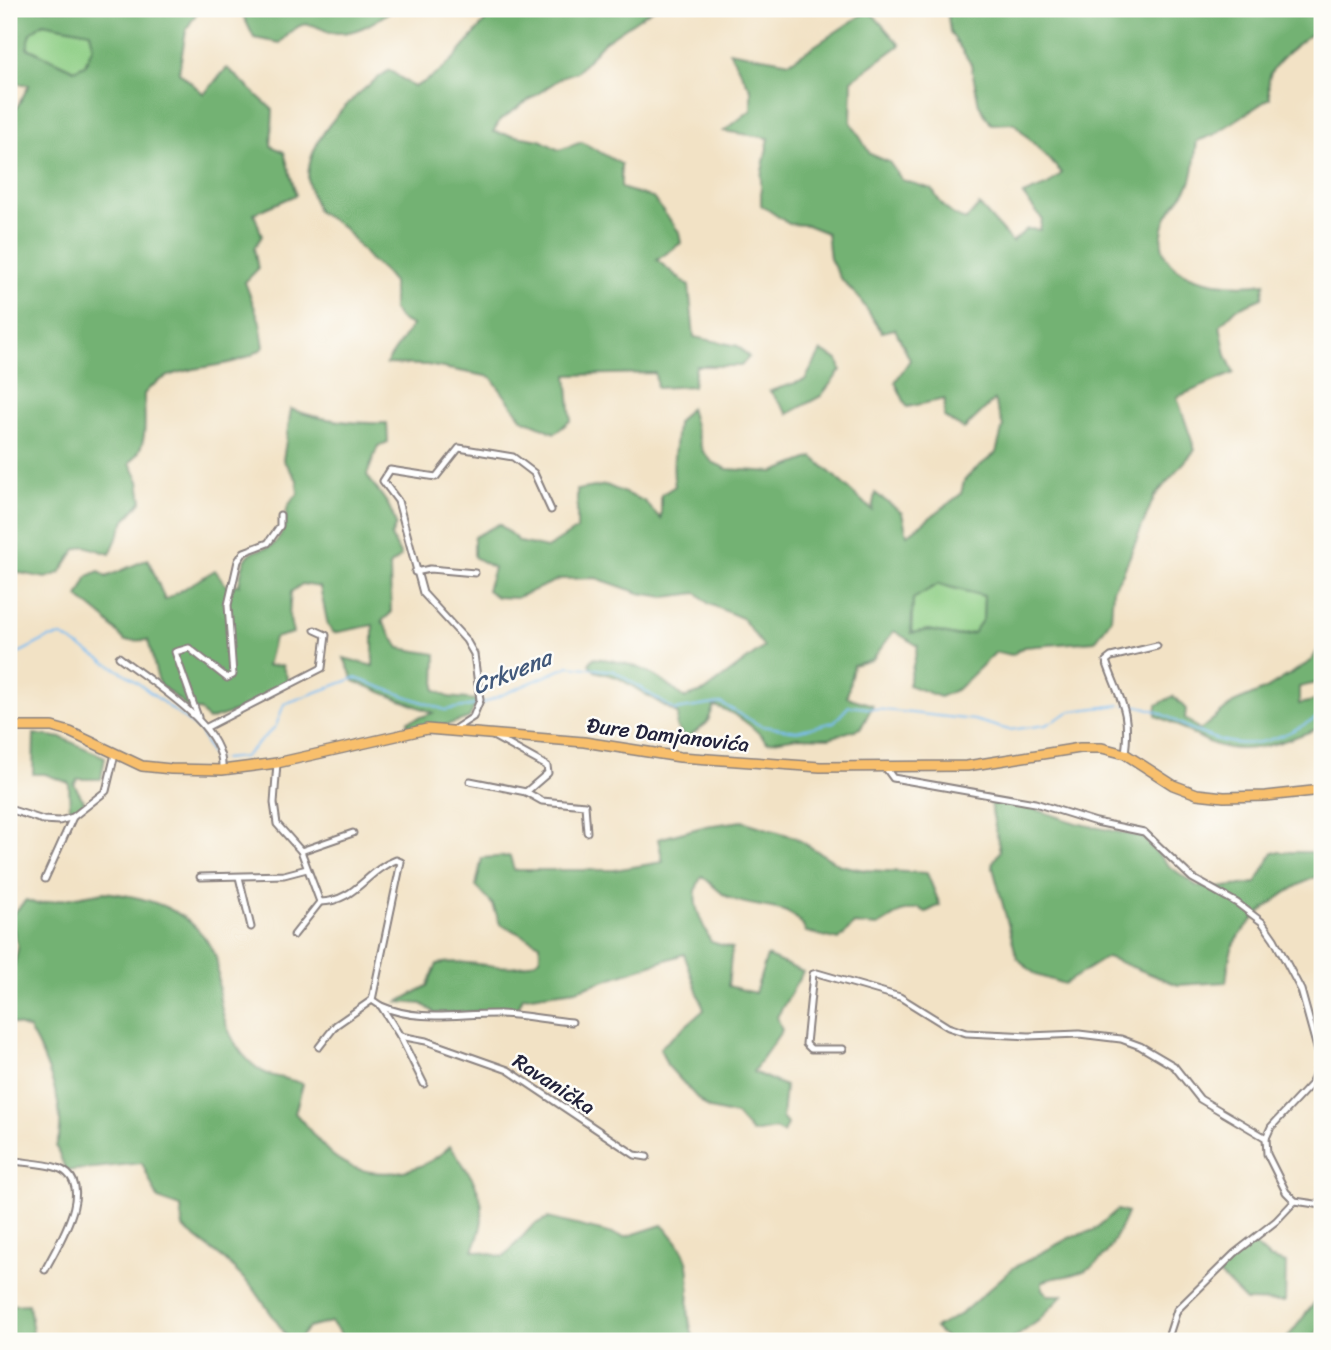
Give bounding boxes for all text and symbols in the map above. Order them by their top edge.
water label: Crkvena [466,636,561,706]
street label: Đure Damjanovića [585,706,752,764]
street label: Ravanička [505,1043,604,1125]

